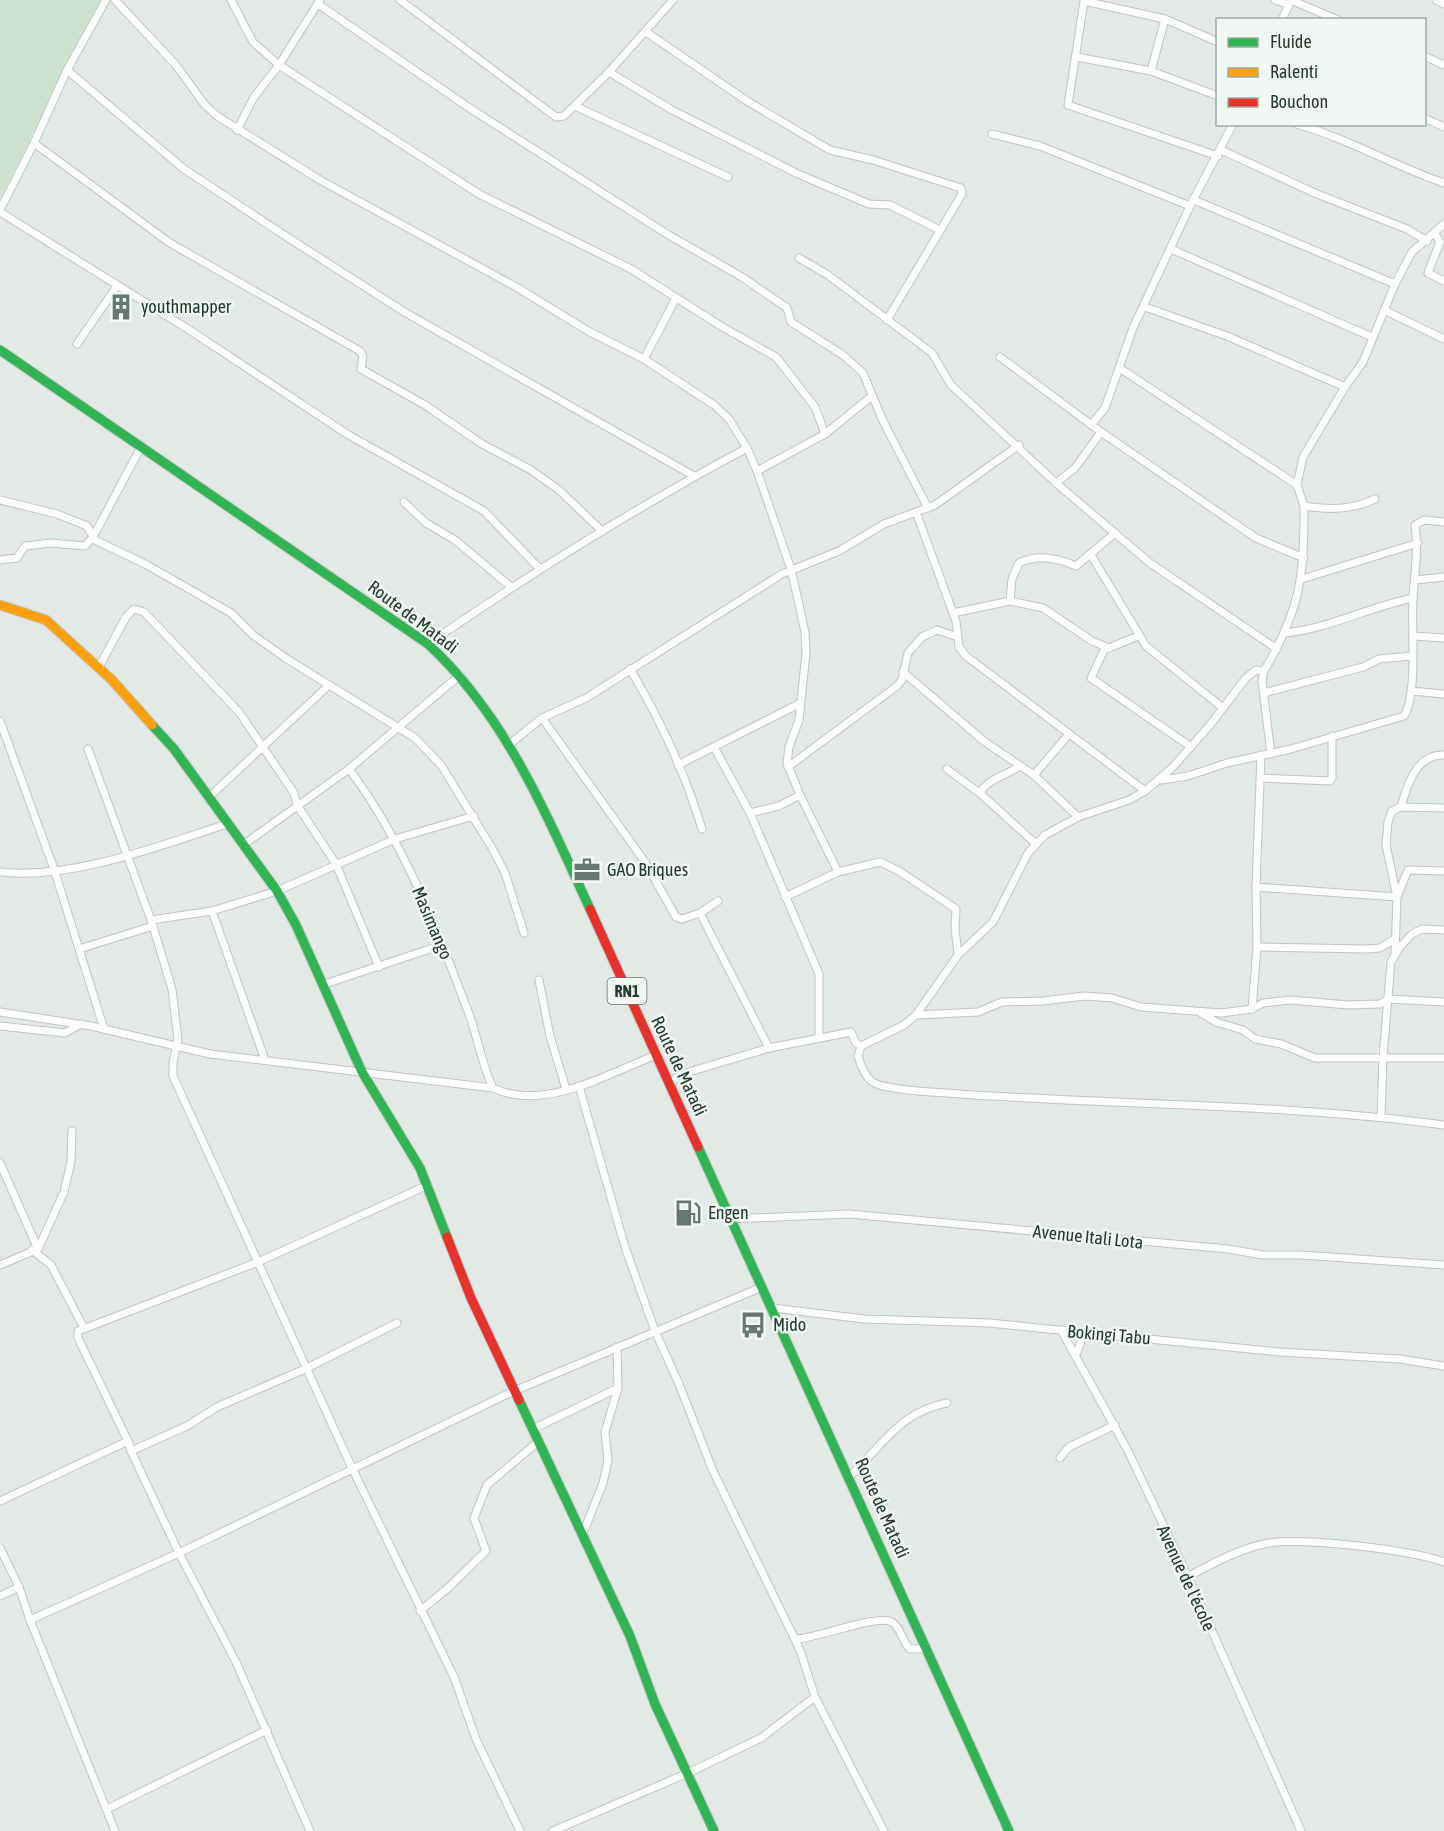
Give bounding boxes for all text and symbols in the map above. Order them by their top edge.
legend [1216,18,1426,126]
text: Fluide [1270,31,1312,52]
text: Ralenti [1270,61,1318,82]
text: Bouchon [1270,91,1328,112]
building icon: youthmapper [106,292,136,322]
place label: youthmapper [141,296,232,317]
street label: Route de Matadi [364,576,463,657]
office icon: GAO Briques [572,855,602,885]
place label: GAO Briques [607,859,688,880]
street label: Masimango [408,883,457,962]
road number: RN1 [608,978,646,1004]
street label: Route de Matadi [647,1013,712,1119]
fuel station icon: Engen [673,1198,703,1228]
place label: Engen [708,1202,749,1223]
street label: Avenue Itali Lota [1032,1220,1144,1253]
bus stop icon: Mido [738,1310,768,1340]
place label: Mido [773,1314,806,1335]
street label: Bokingi Tabu [1066,1320,1152,1349]
street label: Route de Matadi [851,1454,914,1561]
street label: Avenue de l'école [1153,1521,1220,1634]

